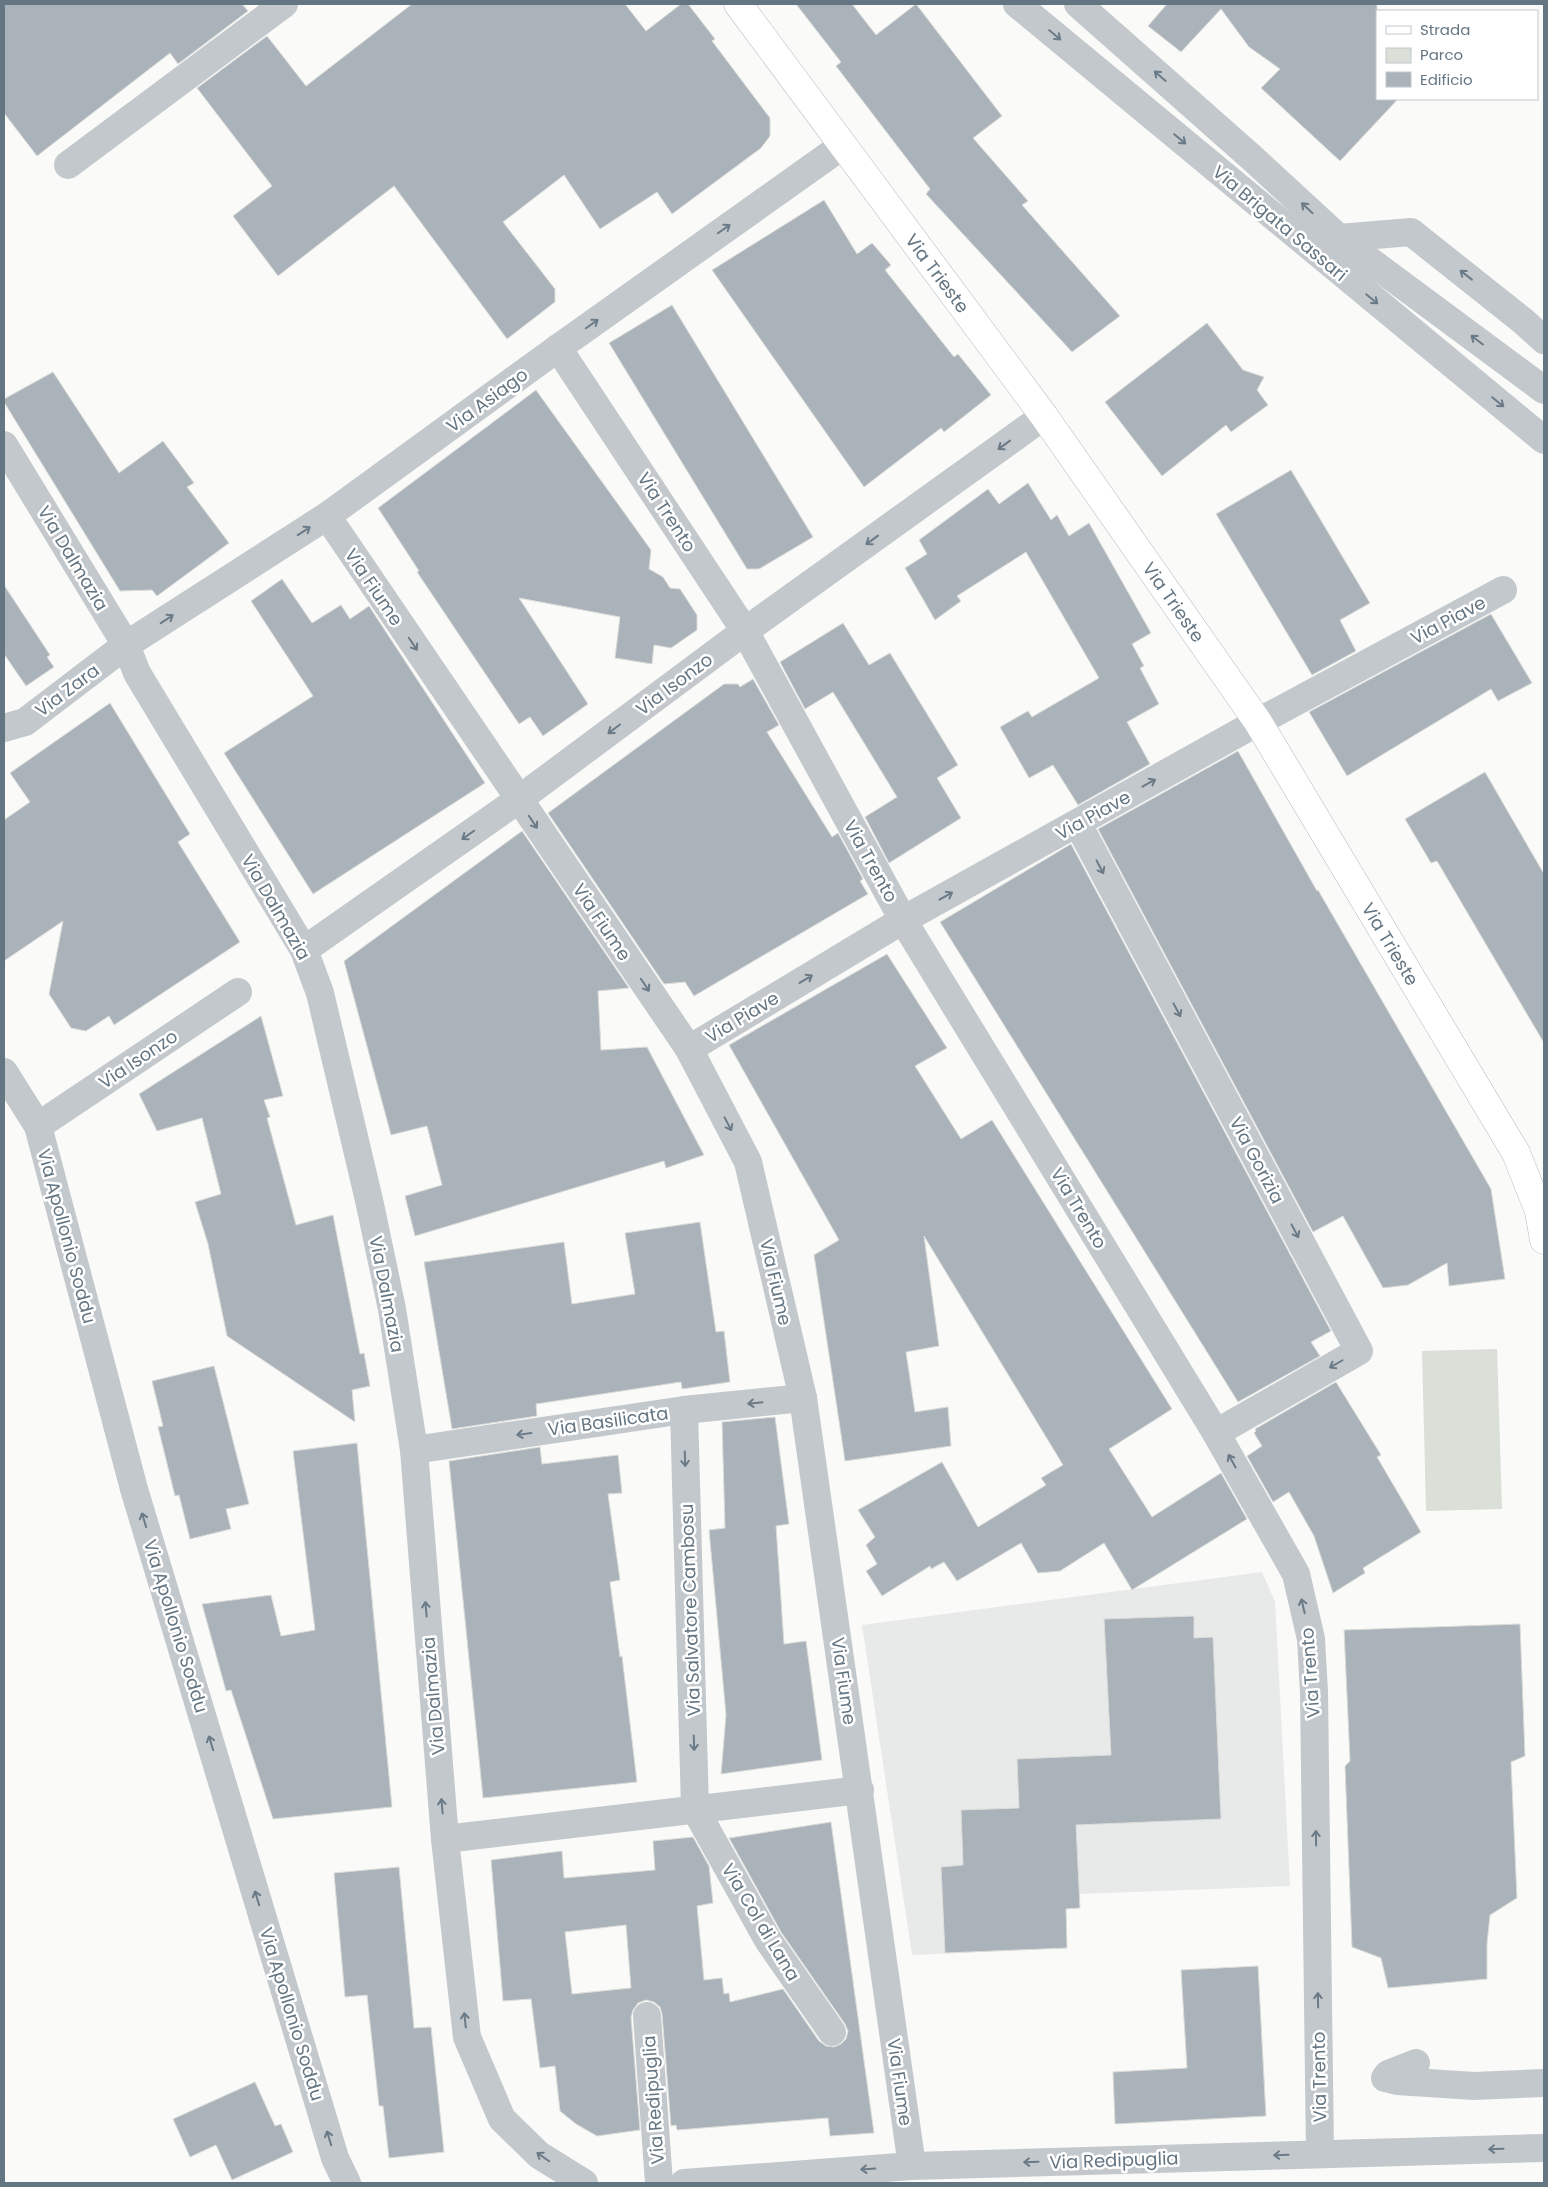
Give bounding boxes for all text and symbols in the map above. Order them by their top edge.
legend [1376,10,1538,100]
text: Strada [1420,19,1470,40]
one-way arrow [1048,29,1061,41]
text: Parco [1420,44,1463,65]
text: Edificio [1420,69,1473,90]
one-way arrow [1154,71,1167,82]
one-way arrow [1173,133,1186,144]
street label: Via Brigata Sassari [1207,159,1353,287]
one-way arrow [1301,202,1314,214]
one-way arrow [717,224,731,234]
street label: Via Trieste [900,228,975,318]
one-way arrow [1460,270,1473,281]
one-way arrow [1365,293,1378,304]
one-way arrow [585,319,599,329]
one-way arrow [1470,335,1484,345]
street label: Via Asiago [441,362,533,438]
one-way arrow [1491,396,1504,407]
one-way arrow [997,440,1011,450]
street label: Via Trento [632,467,702,557]
street label: Via Dalmazia [32,501,114,615]
one-way arrow [297,526,311,536]
one-way arrow [865,535,879,545]
street label: Via Fiume [339,543,409,631]
street label: Via Trieste [1137,557,1211,647]
street label: Via Piave [1406,590,1490,650]
one-way arrow [160,614,174,624]
one-way arrow [408,637,418,651]
street label: Via Isonzo [630,647,718,721]
street label: Via Zara [30,658,104,722]
one-way arrow [608,723,621,734]
one-way arrow [1142,778,1156,788]
street label: Via Piave [1051,784,1135,846]
one-way arrow [528,815,539,829]
street label: Via Trento [838,815,904,907]
one-way arrow [462,830,476,840]
street label: Via Dalmazia [236,849,316,965]
one-way arrow [1096,859,1106,874]
street label: Via Fiume [567,878,637,966]
one-way arrow [938,891,953,901]
street label: Via Trieste [1356,897,1425,990]
one-way arrow [798,973,812,983]
one-way arrow [640,978,650,992]
street label: Via Piave [700,985,784,1049]
one-way arrow [1173,1002,1182,1017]
street label: Via Isonzo [94,1023,182,1095]
street label: Via Gorizia [1224,1112,1290,1208]
one-way arrow [724,1116,733,1131]
street label: Via Apollonio Soddu [32,1146,102,1326]
street label: Via Trento [1045,1163,1113,1253]
one-way arrow [1290,1223,1300,1238]
street label: Via Dalmazia [363,1234,411,1354]
street label: Via Fiume [754,1236,798,1328]
one-way arrow [1330,1359,1344,1369]
one-way arrow [747,1398,763,1408]
street label: Via Basilicata [546,1400,670,1442]
one-way arrow [517,1429,533,1439]
one-way arrow [680,1450,690,1466]
one-way arrow [1227,1455,1237,1469]
street label: Via Salvatore Cambosu [674,1503,706,1717]
one-way arrow [138,1512,148,1528]
street label: Via Apollonio Soddu [138,1536,214,1716]
one-way arrow [1298,1599,1307,1615]
one-way arrow [422,1602,431,1618]
street label: Via Trento [1294,1627,1326,1719]
street label: Via Dalmazia [415,1636,451,1756]
street label: Via Fiume [825,1636,863,1726]
one-way arrow [205,1735,215,1751]
one-way arrow [689,1735,698,1751]
one-way arrow [437,1799,447,1815]
one-way arrow [1311,1830,1321,1846]
street label: Via Col di Lana [716,1858,806,1986]
one-way arrow [252,1891,262,1907]
street label: Via Apollonio Soddu [254,1924,330,2104]
one-way arrow [1313,1993,1323,2009]
one-way arrow [460,2012,470,2028]
street label: Via Trento [1306,2031,1332,2123]
street label: Via Redipuglia [636,2035,670,2165]
street label: Via Fiume [881,2037,919,2127]
one-way arrow [324,2130,334,2146]
one-way arrow [1488,2144,1504,2154]
street label: Via Redipuglia [1049,2145,1179,2175]
one-way arrow [1273,2151,1289,2160]
one-way arrow [536,2152,550,2162]
one-way arrow [1023,2158,1039,2167]
one-way arrow [861,2165,877,2174]

